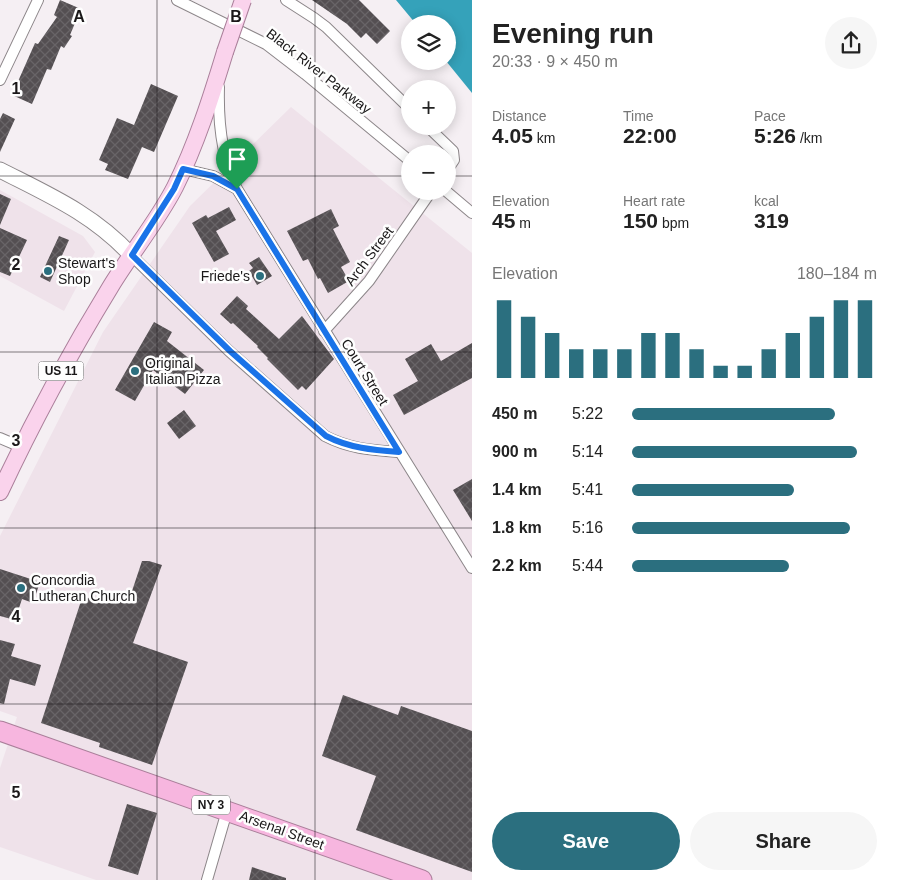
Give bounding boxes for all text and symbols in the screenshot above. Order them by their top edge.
text: A [73,8,85,25]
text: B [230,8,242,25]
map controls [401,15,456,200]
button: layers [401,15,456,70]
button: share [825,17,877,69]
text: Evening run [492,18,654,49]
street label: Black River Parkway [263,25,375,117]
text: 20:33 · 9 × 450 m [492,53,618,70]
text: 1 [12,80,21,97]
button: + [401,80,456,135]
text: Distance [492,108,546,124]
text: Time [623,108,654,124]
text: Pace [754,108,786,124]
text: 4.05 [492,124,533,147]
text: 22:00 [623,124,677,147]
text: 5:26 [754,124,796,147]
text: km [533,130,555,146]
text: /km [796,130,822,146]
pin [216,138,258,189]
icon: arrive [223,145,251,173]
button: − [401,145,456,200]
text: Elevation [492,193,550,209]
text: Heart rate [623,193,685,209]
text: kcal [754,193,779,209]
text: 45 [492,209,515,232]
text: 150 [623,209,658,232]
text: 319 [754,209,789,232]
text: m [515,215,531,231]
text: bpm [658,215,689,231]
street label: Arch Street [342,223,397,289]
place label: Stewart's Shop [58,255,115,287]
text: 2 [12,256,21,273]
marker: Stewart's Shop [42,265,54,277]
text: Elevation [492,265,558,282]
text: 180–184 m [797,265,877,282]
place label: Friede's [201,268,250,284]
marker: Friede's [254,270,266,282]
street label: Court Street [338,336,392,408]
place label: Original Italian Pizza [145,355,221,387]
road number: US 11 [38,362,84,381]
marker: Original Italian Pizza [129,365,141,377]
text: 450 m [492,405,537,422]
text: 5:22 [572,405,603,422]
text: 3 [12,432,21,449]
text: 900 m [492,443,537,460]
text: 5:14 [572,443,603,460]
text: 1.4 km [492,481,542,498]
text: 5:41 [572,481,603,498]
text: 1.8 km [492,519,542,536]
text: 5:16 [572,519,603,536]
text: 2.2 km [492,557,542,574]
text: 5:44 [572,557,603,574]
place label: Concordia Lutheran Church [31,572,135,604]
marker: Concordia Lutheran Church [15,582,27,594]
text: 4 [12,608,21,625]
text: 5 [12,784,21,801]
road number: NY 3 [192,796,230,814]
street label: Arsenal Street [238,807,327,853]
button: Save [492,812,680,870]
button: Share [690,812,877,870]

